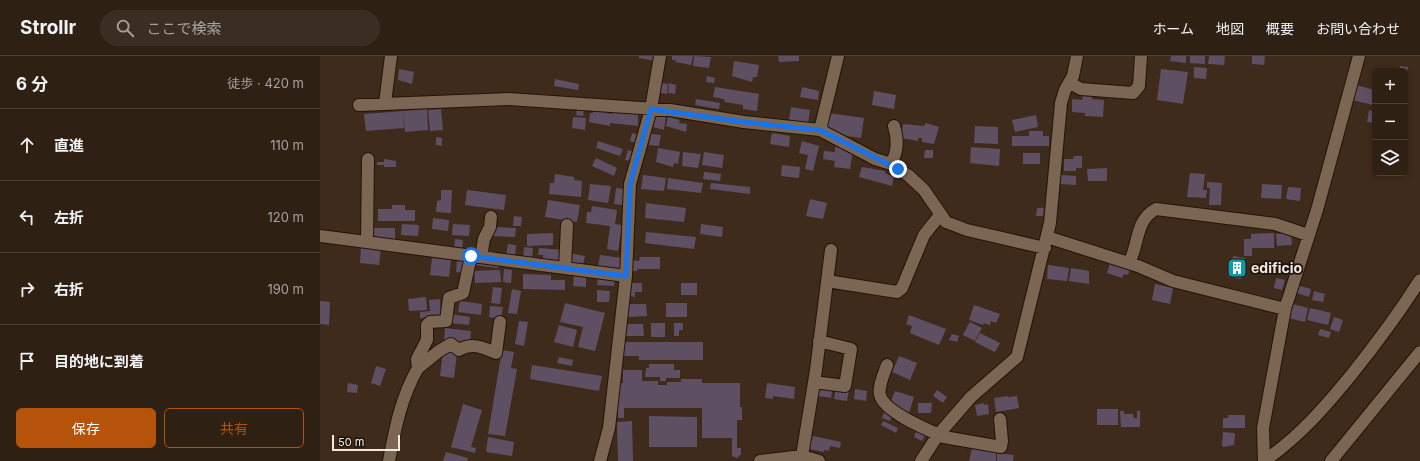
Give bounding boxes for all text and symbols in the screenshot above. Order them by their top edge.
search box [100,10,380,46]
text: Strollr [20,16,76,39]
icon: search [114,17,136,39]
text: ここで検索 [146,19,221,38]
text: ホーム [1152,20,1194,37]
text: 地図 [1216,20,1244,37]
text: 概要 [1266,20,1294,37]
text: お問い合わせ [1316,20,1400,37]
map controls [1372,68,1408,176]
button: + [1372,68,1408,104]
text: 6 分 [16,74,48,94]
text: 徒歩 · 420 m [227,75,304,91]
button: − [1372,104,1408,140]
icon: ahead [16,134,38,156]
text: 直進 [54,136,84,155]
text: 110 m [270,137,304,153]
button: layers [1372,140,1408,176]
route end [889,160,907,178]
icon: left [16,206,38,228]
text: 左折 [54,208,84,227]
text: 120 m [268,209,304,225]
route start [462,247,480,265]
building icon: edificio [1226,257,1248,279]
place label: edificio [1251,259,1302,276]
icon: right [16,278,38,300]
text: 右折 [54,280,84,299]
text: 190 m [267,281,304,297]
icon: arrive [16,350,38,372]
text: 目的地に到着 [54,352,144,371]
button: 保存 [16,408,156,448]
button: 共有 [164,408,304,448]
scale bar [332,433,400,452]
text: 50 m [338,435,364,449]

